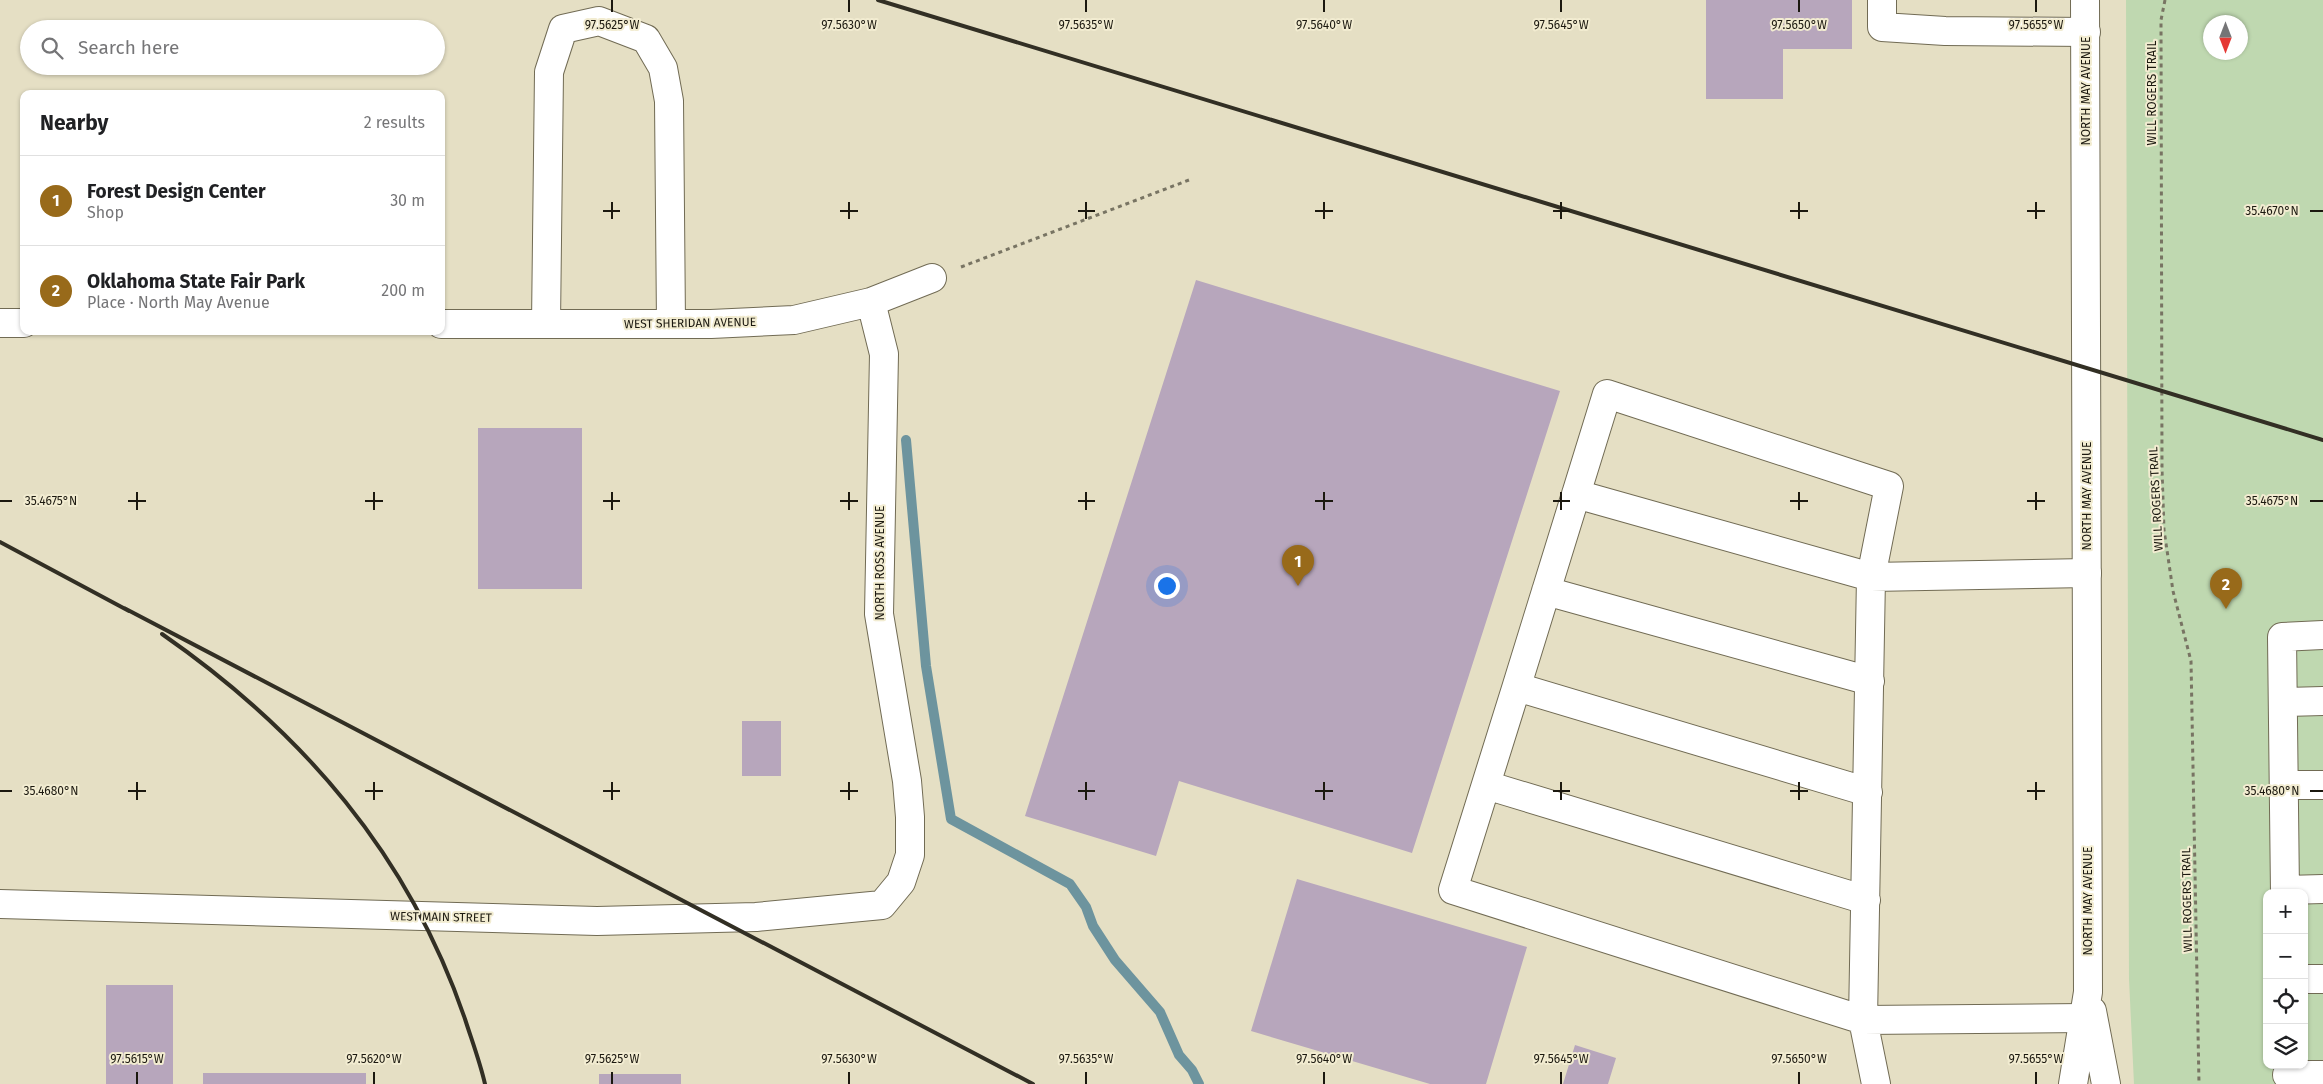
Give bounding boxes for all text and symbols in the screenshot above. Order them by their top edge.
north arrow [2203,15,2248,60]
text: 97.5625°W [585,18,639,32]
text: 97.5630°W [821,18,877,32]
text: 97.5635°W [1059,18,1113,32]
text: 97.5640°W [1296,18,1352,32]
text: 97.5645°W [1533,18,1589,32]
text: 97.5650°W [1771,18,1827,32]
text: 97.5655°W [2009,18,2063,32]
search box [20,20,445,75]
icon: search [38,34,66,62]
text: Search here [78,36,179,59]
street label: NORTH MAY AVENUE [2079,37,2093,145]
street label: WILL ROGERS TRAIL [2145,41,2159,145]
text: Nearby [40,110,108,136]
text: 2 results [364,113,425,132]
text: Forest Design Center [87,180,266,203]
text: 1 [52,191,60,210]
text: 30 m [390,191,425,210]
text: Shop [87,203,124,222]
text: 35.4670°N [2245,204,2299,218]
text: Oklahoma State Fair Park [87,270,305,293]
text: 2 [52,281,60,300]
text: 200 m [381,281,425,300]
text: Place · North May Avenue [87,293,270,312]
street label: WEST SHERIDAN AVENUE [624,315,756,331]
street label: NORTH MAY AVENUE [2080,442,2094,550]
street label: WILL ROGERS TRAIL [2146,446,2166,552]
text: 35.4675°N [25,494,77,508]
text: 35.4675°N [2246,494,2298,508]
street label: NORTH ROSS AVENUE [873,506,887,621]
pin: 1 [1282,545,1314,586]
pin: 2 [2210,568,2242,609]
your location [1154,573,1180,599]
text: 35.4680°N [23,784,79,798]
text: 35.4680°N [2244,784,2300,798]
street label: NORTH MAY AVENUE [2081,847,2095,955]
street label: WILL ROGERS TRAIL [2179,847,2195,953]
map controls [2263,889,2308,1069]
button: + [2263,889,2308,934]
street label: WEST MAIN STREET [390,909,493,925]
button: − [2263,934,2308,979]
button: locate [2263,979,2308,1024]
button: layers [2263,1024,2308,1069]
text: 97.5615°W [110,1052,164,1066]
text: 97.5620°W [346,1052,402,1066]
text: 97.5625°W [585,1052,639,1066]
text: 97.5630°W [821,1052,877,1066]
text: 97.5635°W [1059,1052,1113,1066]
text: 97.5640°W [1296,1052,1352,1066]
text: 97.5645°W [1533,1052,1589,1066]
text: 97.5650°W [1771,1052,1827,1066]
text: 97.5655°W [2009,1052,2063,1066]

